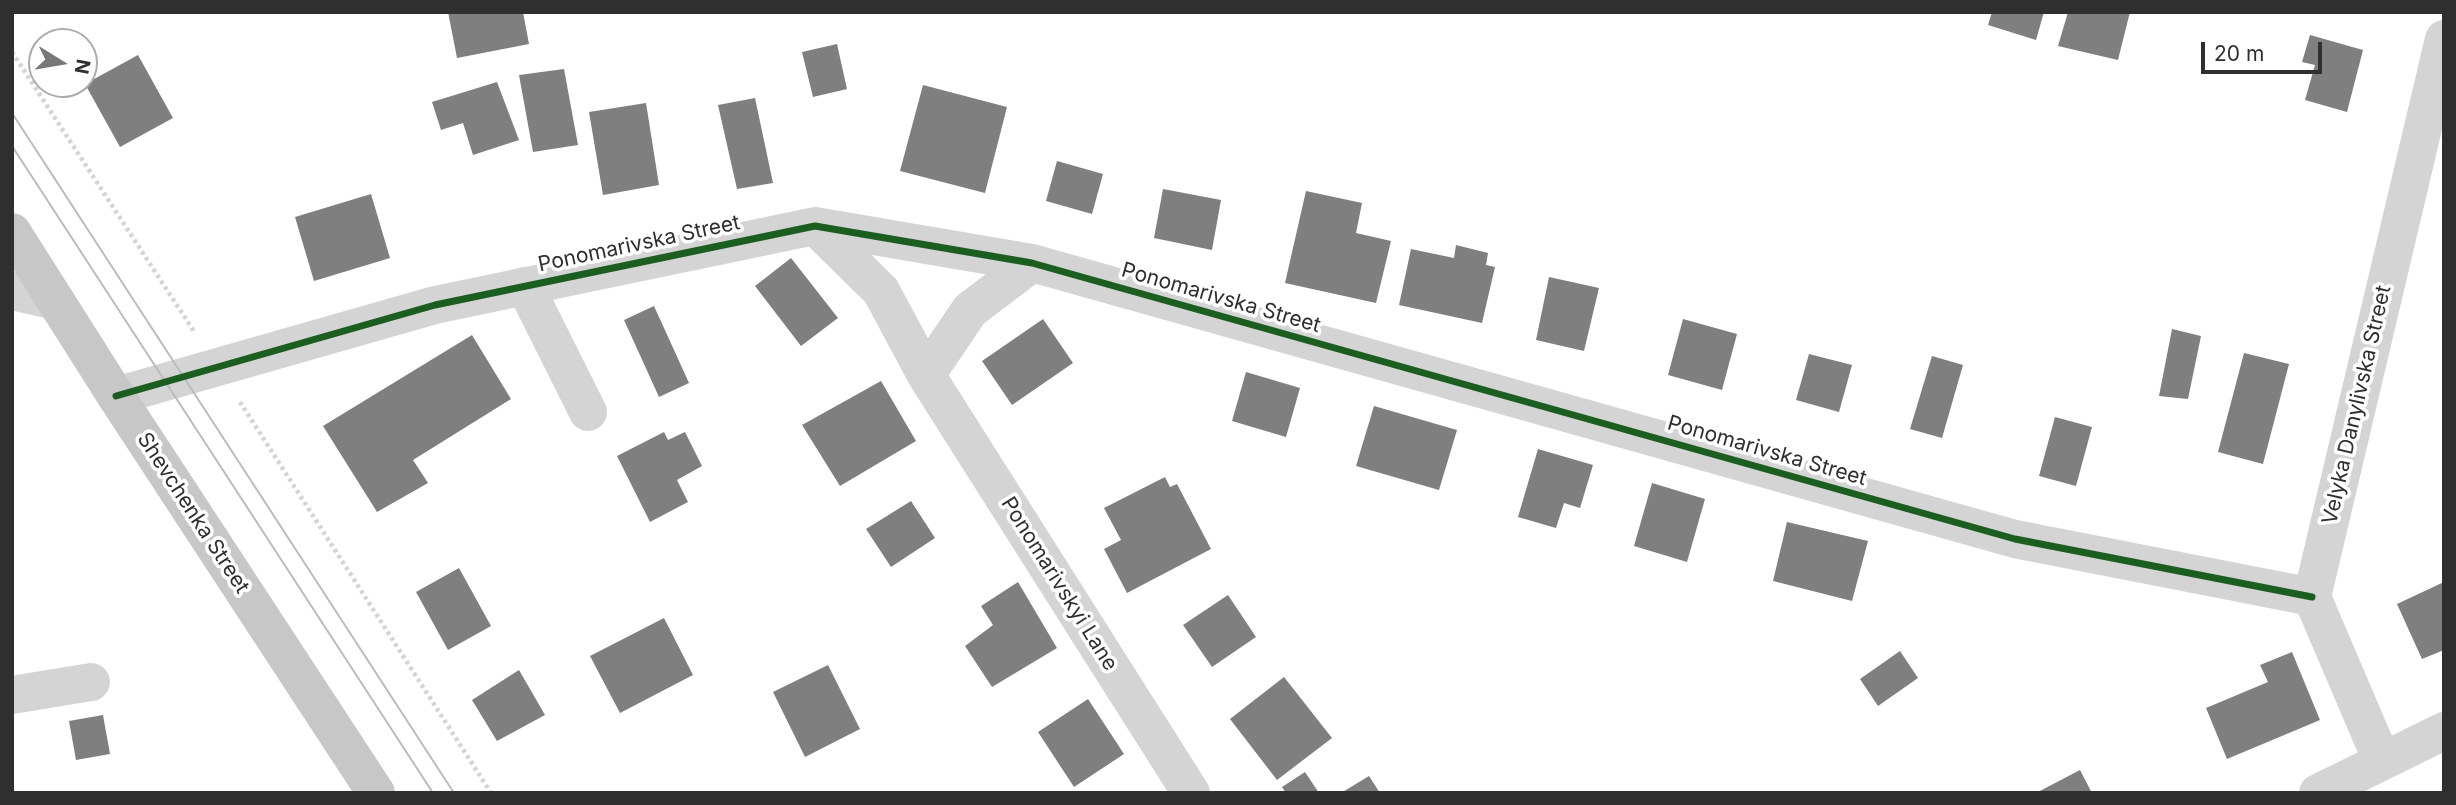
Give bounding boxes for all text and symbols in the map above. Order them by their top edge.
north arrow [28,28,98,98]
scale bar [2204,28,2325,72]
text: 20 m [2214,41,2264,66]
text: N [69,57,95,76]
street label: Ponomarivska Street [536,210,742,278]
street label: Ponomarivska Street [1119,258,1323,338]
street label: Velyka Danylivska Street [2317,283,2397,527]
street label: Ponomarivska Street [1665,411,1869,491]
street label: Shevchenka Street [132,428,254,598]
street label: Ponomarivskyi Lane [995,493,1123,675]

